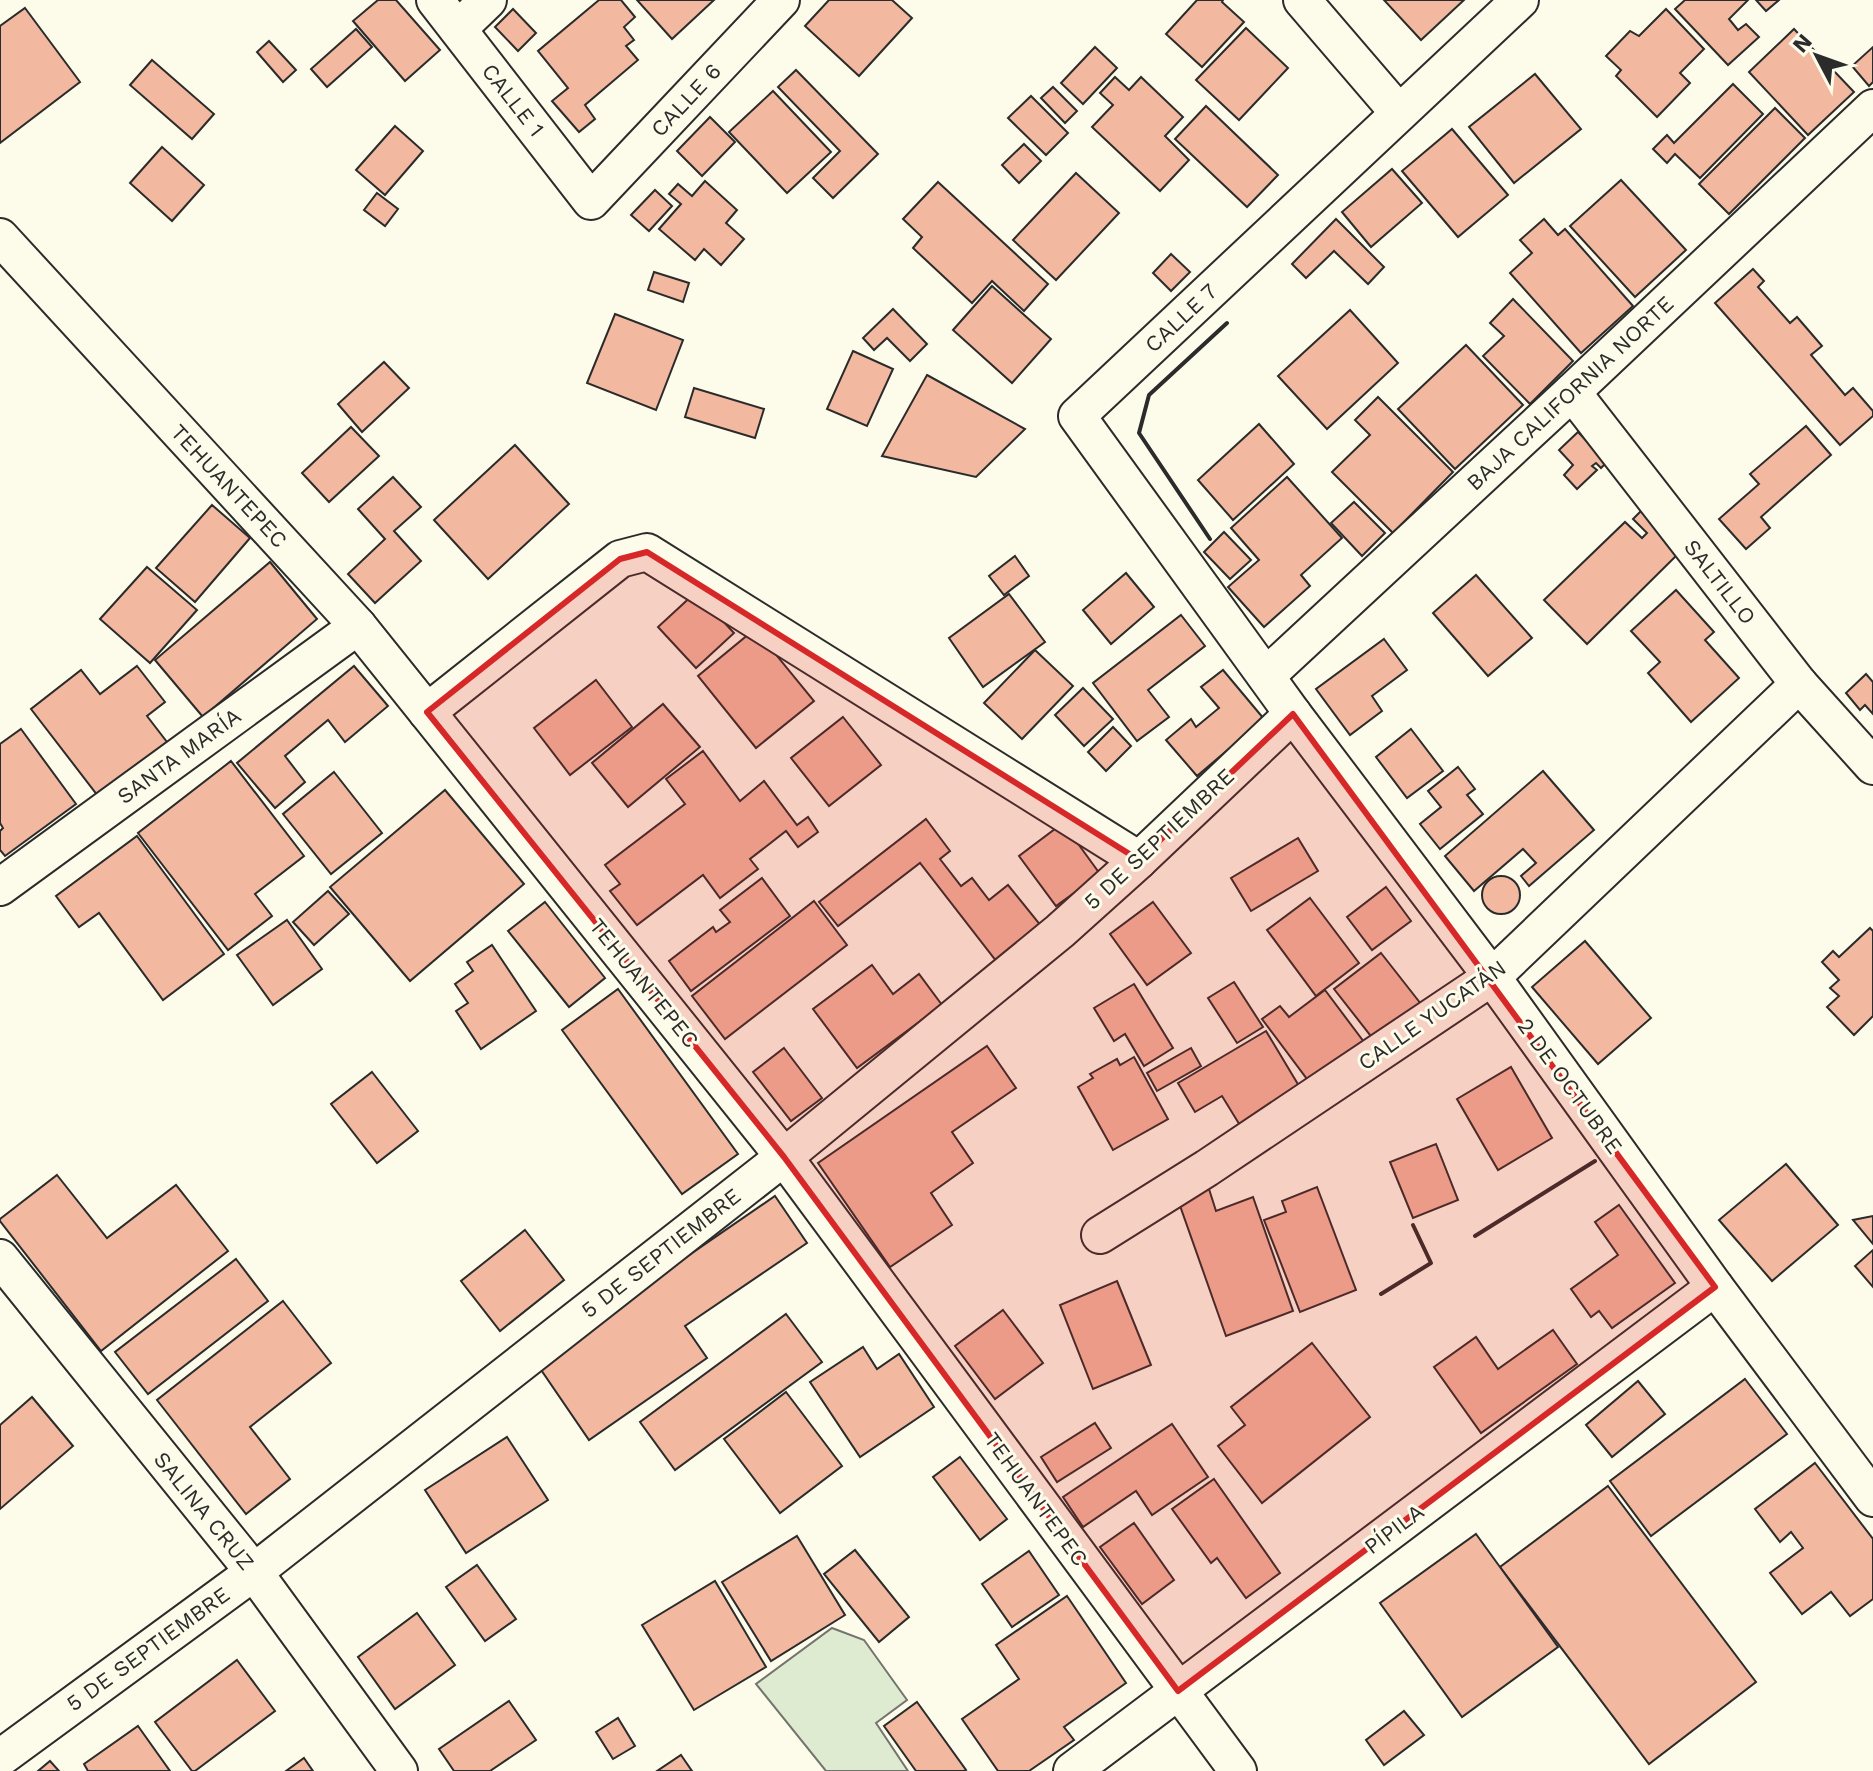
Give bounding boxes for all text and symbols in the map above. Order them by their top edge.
north arrow [1777,16,1857,96]
text: N [1787,29,1817,58]
street label: CALLE 6 [646,58,726,142]
street label: CALLE 1 [477,59,549,141]
street label: CALLE 7 [1140,279,1222,357]
street label: BAJA CALIFORNIA NORTE [1462,291,1678,495]
street label: TEHUANTEPEC [166,419,292,553]
street label: SALTILLO [1679,535,1761,629]
street label: SANTA MARÍA [113,703,245,809]
street label: 5 DE SEPTIEMBRE [1079,763,1239,915]
street label: TEHUANTEPEC [584,913,704,1053]
street label: CALLE YUCATÁN [1353,955,1511,1075]
street label: 2 DE OCTUBRE [1513,1013,1627,1159]
street label: 5 DE SEPTIEMBRE [577,1183,745,1323]
street label: TEHUANTEPEC [979,1427,1093,1571]
street label: SALINA CRUZ [149,1447,259,1575]
street label: PÍPILA [1360,1499,1428,1559]
street label: 5 DE SEPTIEMBRE [62,1582,234,1716]

